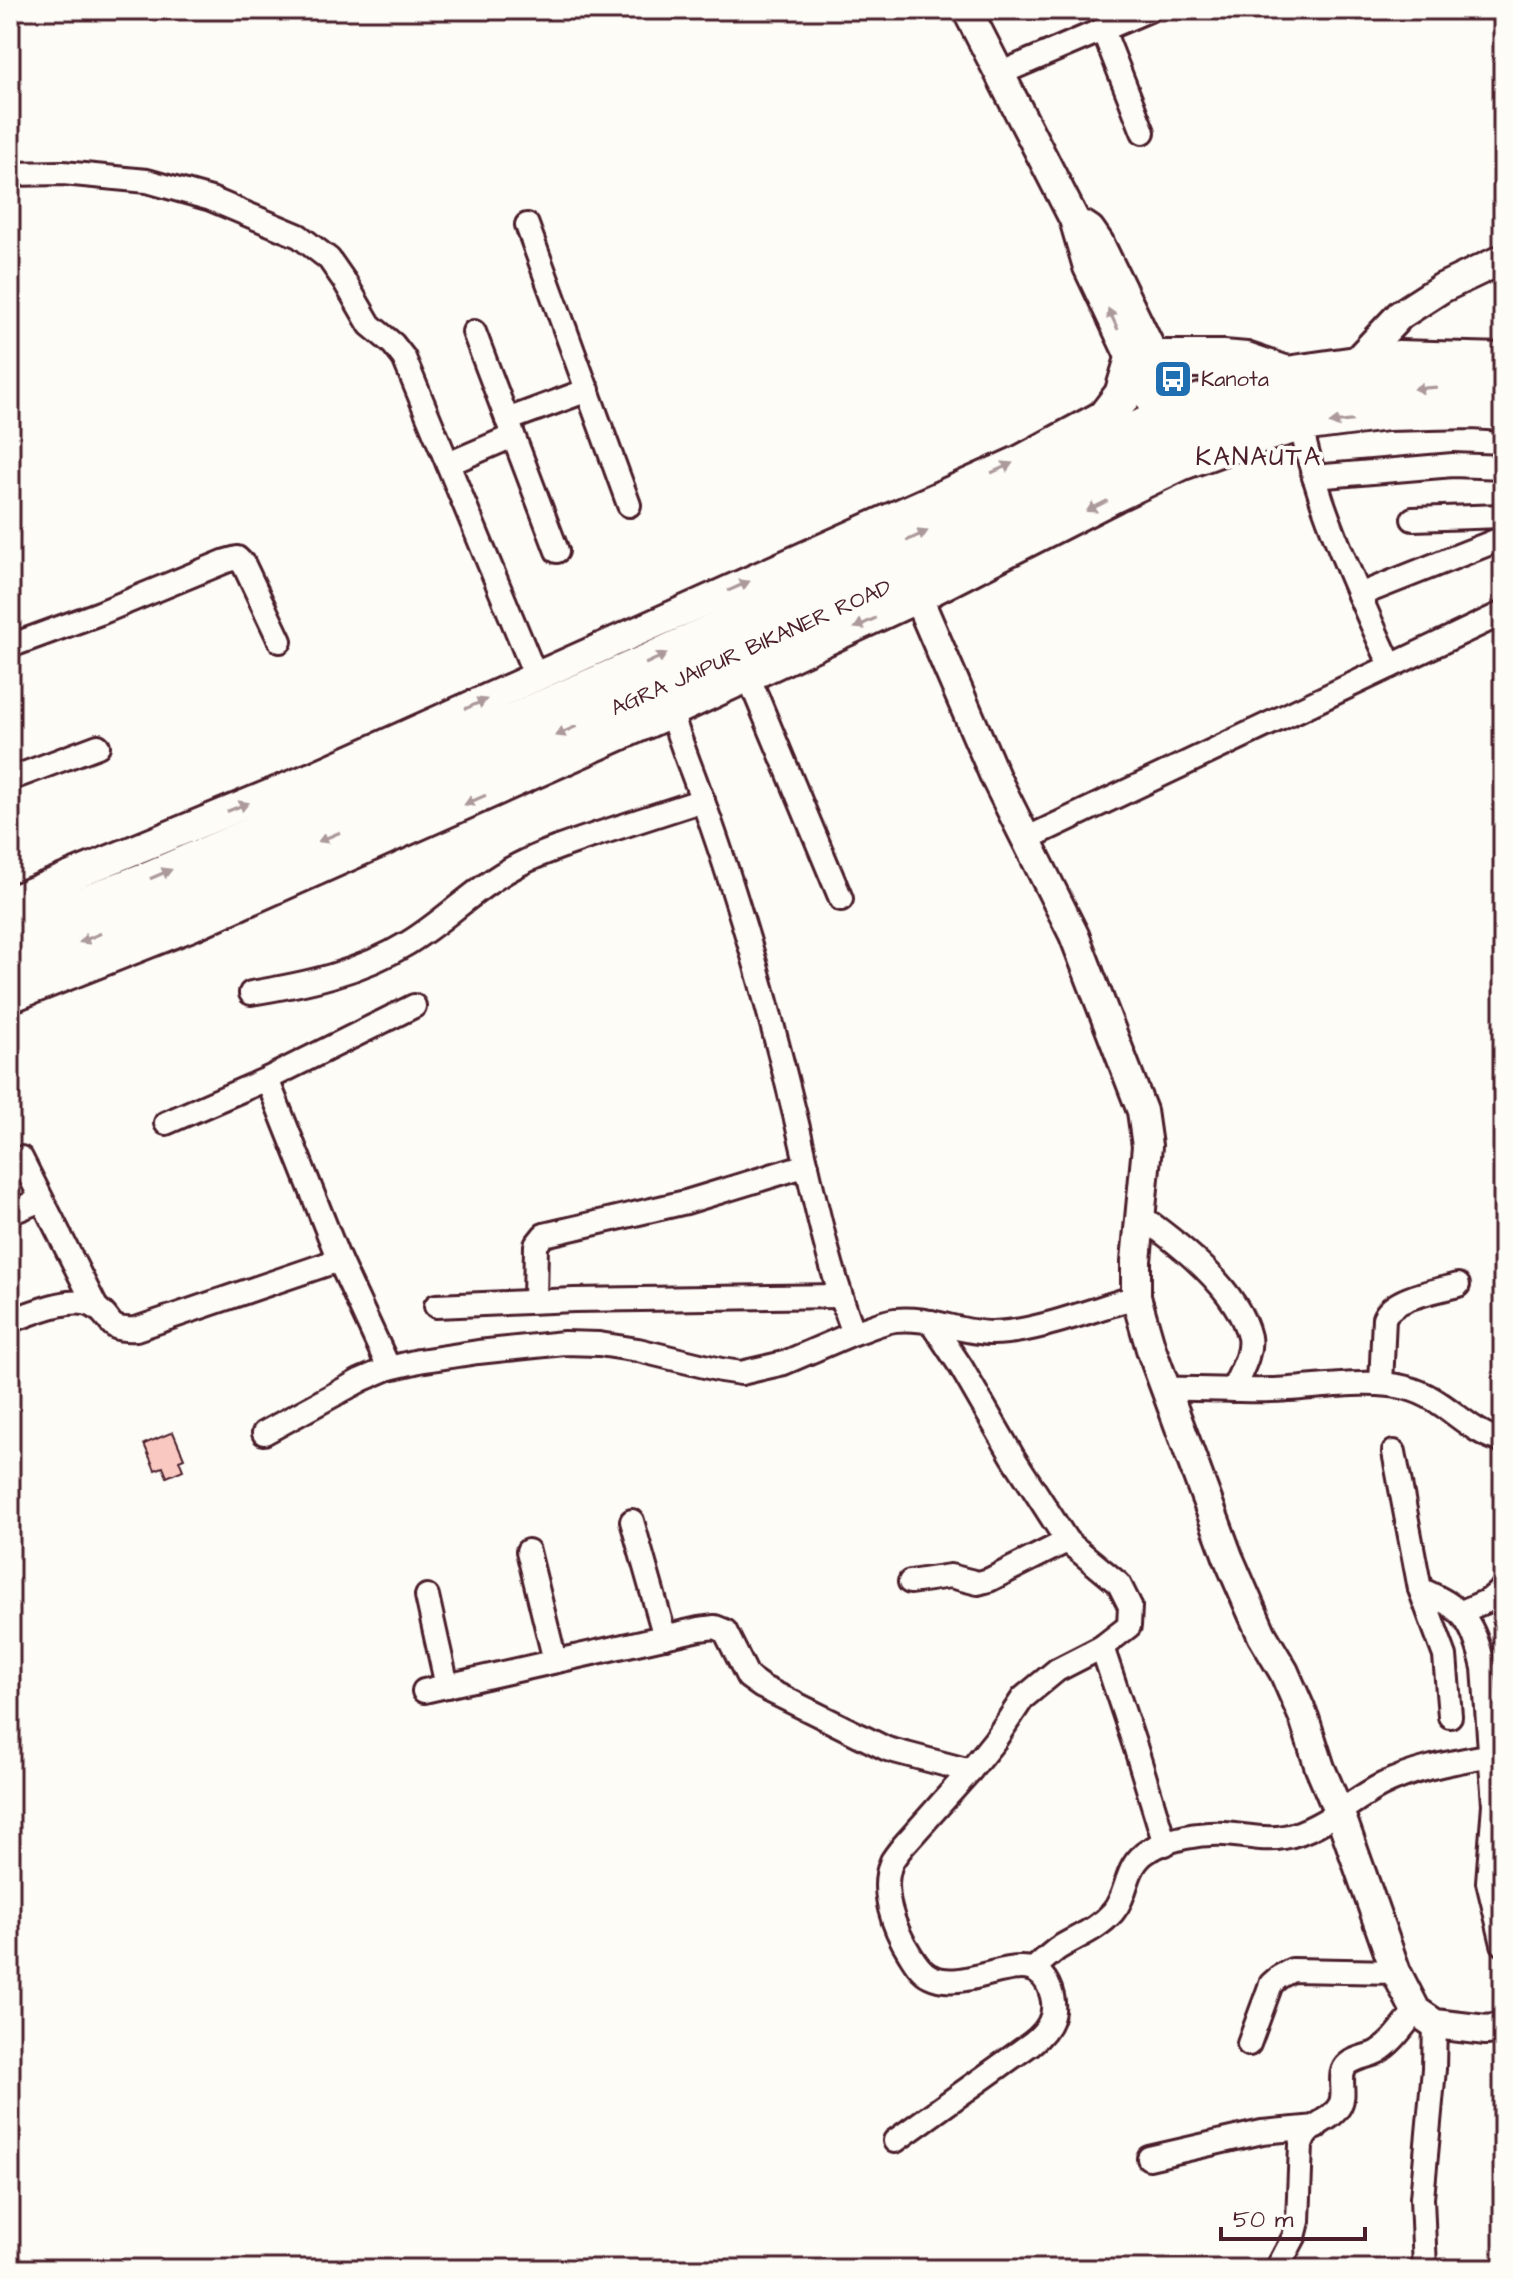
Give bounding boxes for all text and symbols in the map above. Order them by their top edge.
one-way arrow [1106,307,1119,331]
bus stop icon: Kanota [1152,358,1194,400]
place label: Kanota [1201,364,1269,395]
one-way arrow [1412,382,1437,395]
one-way arrow [1329,415,1354,428]
district label: KANAUTA [1196,439,1322,475]
one-way arrow [990,461,1013,475]
one-way arrow [1086,500,1109,513]
one-way arrow [905,530,928,543]
street label: AGRA JAIPUR BIKANER ROAD [606,572,896,724]
one-way arrow [727,580,751,593]
one-way arrow [853,616,877,630]
one-way arrow [644,652,668,665]
one-way arrow [464,697,488,711]
one-way arrow [555,724,578,738]
one-way arrow [464,794,487,807]
one-way arrow [226,800,250,813]
one-way arrow [317,831,341,844]
one-way arrow [149,868,173,881]
one-way arrow [78,932,101,945]
scale bar [1221,2191,1365,2241]
text: 50 m [1233,2203,1294,2237]

